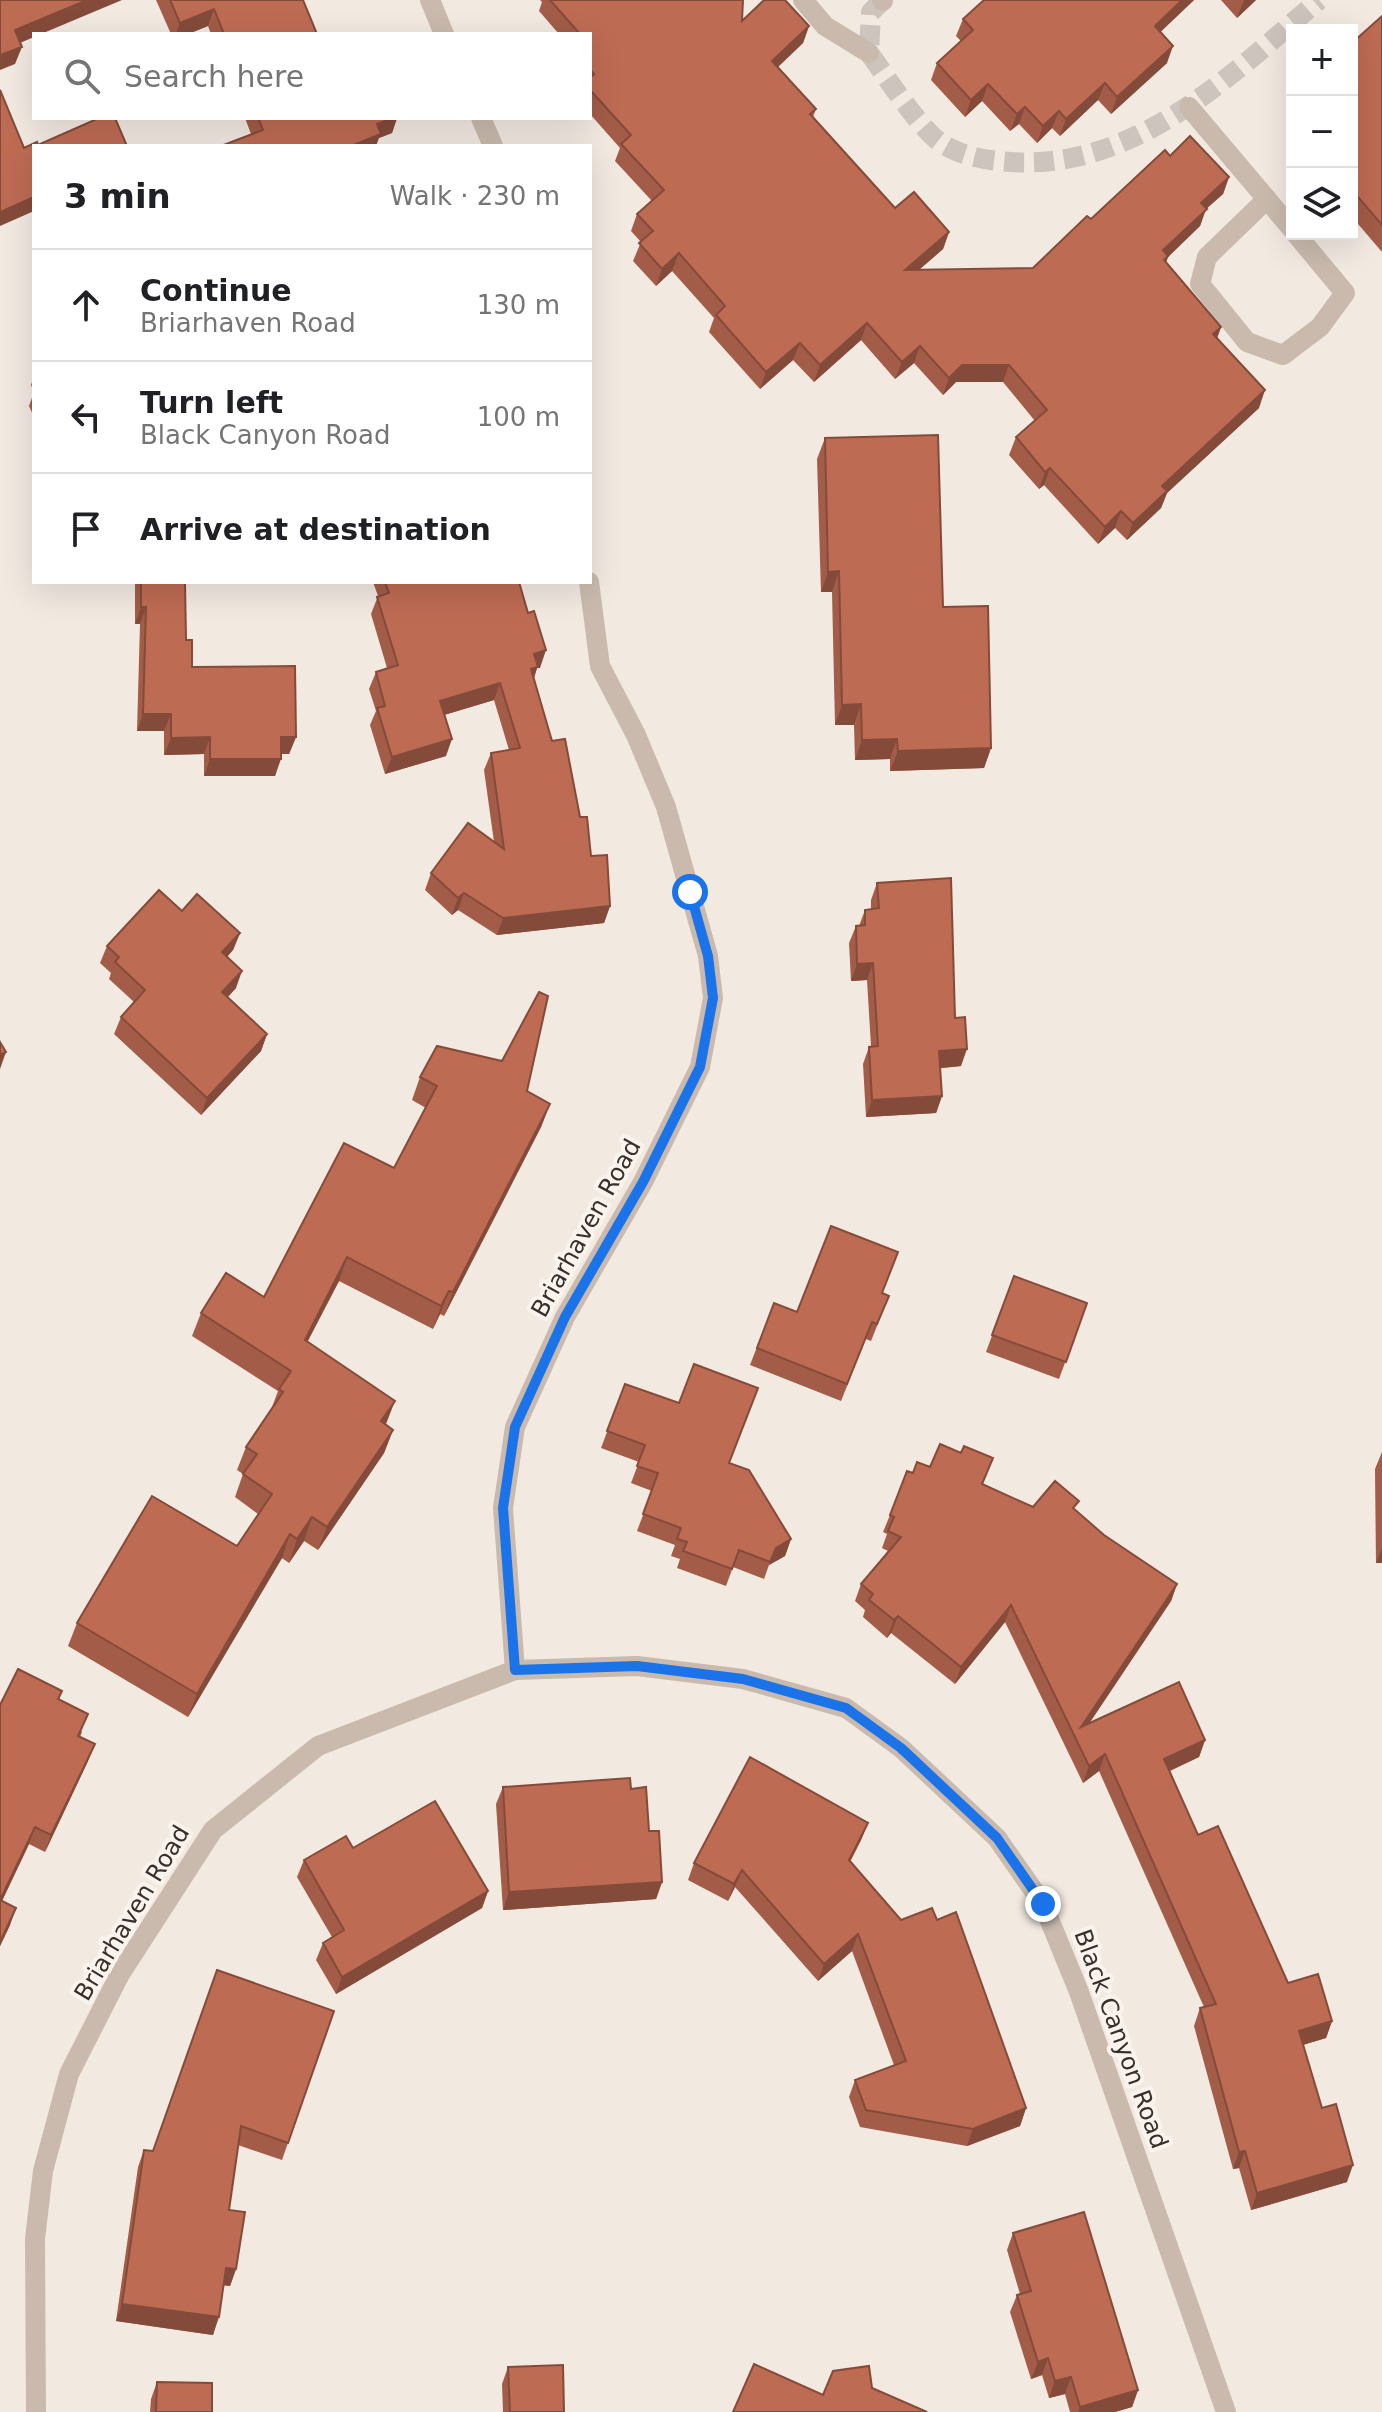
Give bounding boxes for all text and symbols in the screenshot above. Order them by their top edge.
map controls [1286,24,1358,240]
button: + [1286,24,1358,96]
search box [32,32,592,120]
icon: search [60,54,104,98]
text: Search here [124,59,304,94]
button: − [1286,96,1358,168]
button: layers [1286,168,1358,240]
text: 3 min [64,176,171,216]
text: Walk · 230 m [390,181,560,211]
text: Continue [140,273,292,308]
icon: ahead [64,283,108,327]
text: 130 m [477,290,560,320]
text: Briarhaven Road [140,308,356,338]
text: Turn left [140,385,283,420]
icon: left [64,395,108,439]
text: 100 m [477,402,560,432]
text: Black Canyon Road [140,420,390,450]
icon: arrive [64,507,108,551]
text: Arrive at destination [140,512,491,547]
route start [672,874,708,910]
street label: Briarhaven Road [525,1134,647,1322]
street label: Briarhaven Road [69,1820,195,2006]
route end [1025,1886,1061,1922]
street label: Black Canyon Road [1068,1926,1174,2152]

